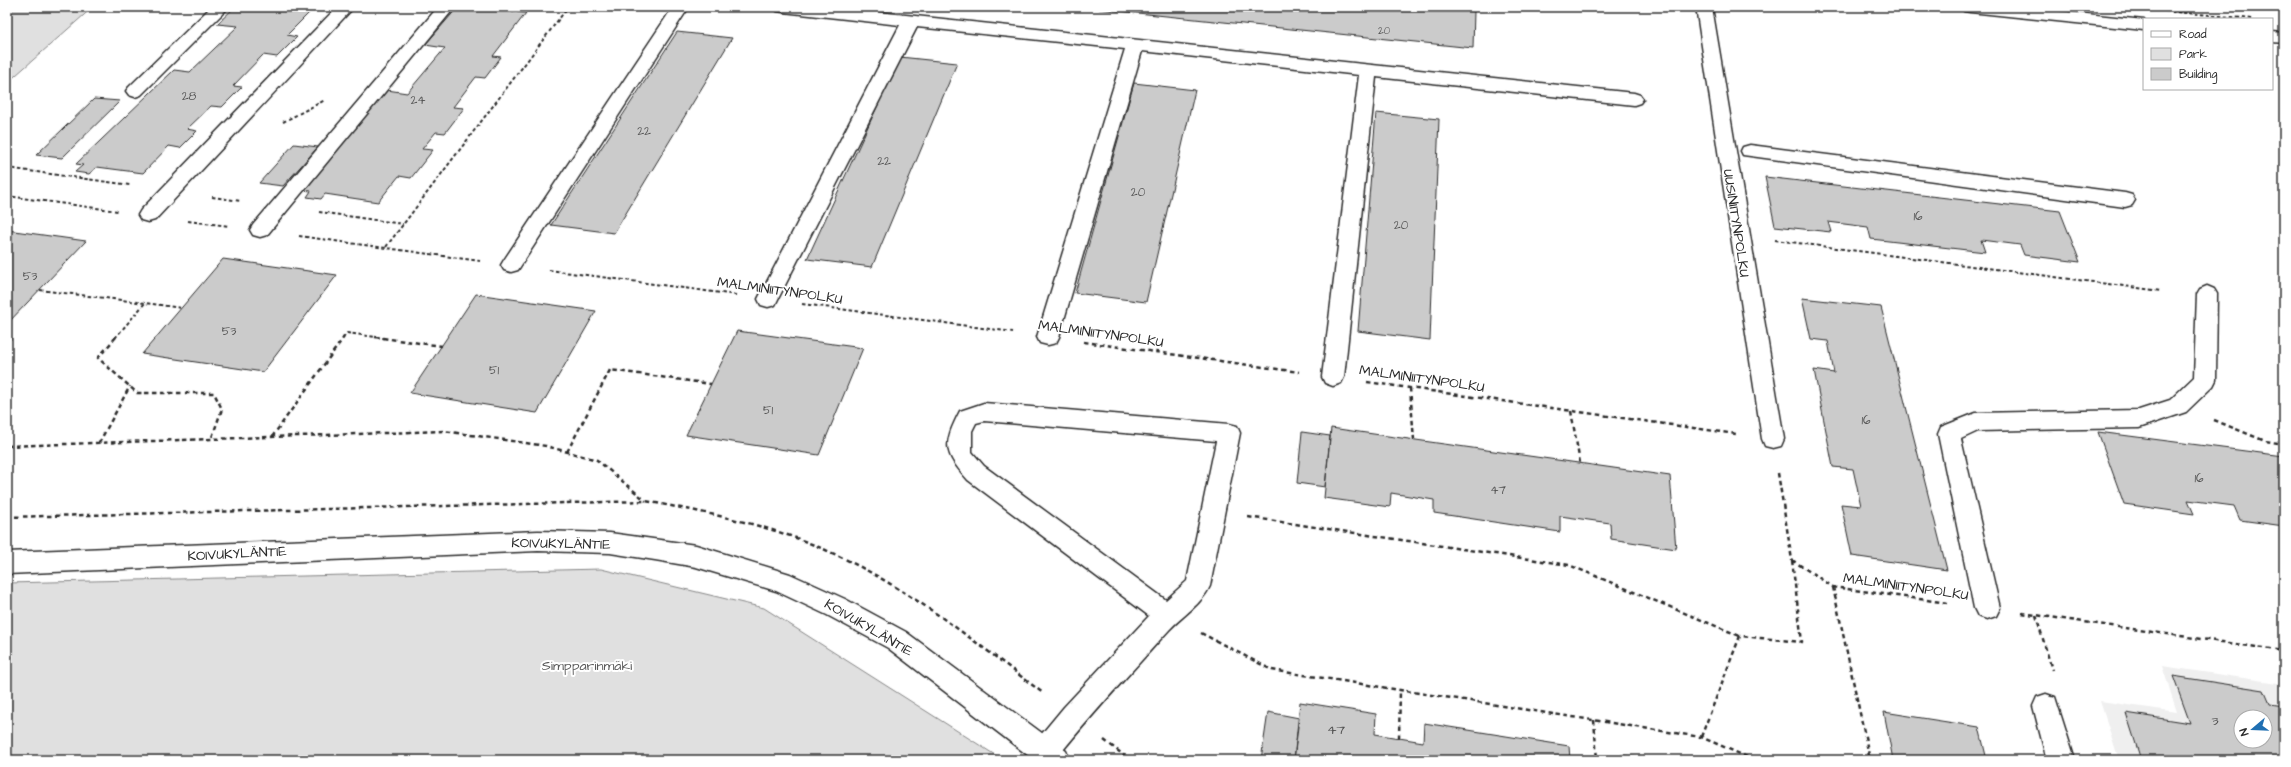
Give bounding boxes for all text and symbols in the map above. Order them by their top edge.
legend [2143,18,2273,90]
house number: 20 [1378,24,1390,38]
text: Road [2179,26,2207,43]
text: Park [2179,46,2207,63]
text: Building [2179,66,2217,84]
house number: 28 [182,88,197,105]
house number: 24 [410,92,426,109]
house number: 22 [637,123,651,140]
house number: 22 [877,153,891,170]
street label: UUSINIITYNPOLKU [1718,168,1754,279]
house number: 20 [1131,184,1146,201]
house number: 16 [1913,208,1923,225]
house number: 20 [1394,217,1409,234]
house number: 53 [23,268,37,285]
street label: MALMINIITYNPOLKU [716,272,844,310]
street label: MALMINIITYNPOLKU [1037,315,1165,353]
house number: 53 [222,323,236,340]
street label: MALMINIITYNPOLKU [1358,360,1486,398]
house number: 51 [489,362,499,379]
house number: 51 [763,402,773,419]
house number: 16 [1861,412,1871,429]
house number: 16 [2194,470,2204,487]
house number: 47 [1490,482,1506,499]
street label: KOIVUKYLÄNTIE [511,533,611,555]
street label: KOIVUKYLÄNTIE [187,541,288,567]
street label: MALMINIITYNPOLKU [1842,568,1970,606]
street label: KOIVUKYLÄNTIE [821,594,917,662]
park label: Simpparinmäki [542,656,632,676]
north arrow [2233,709,2273,749]
house number: 3 [2211,711,2219,731]
house number: 47 [1327,720,1345,740]
text: N [2236,726,2252,738]

